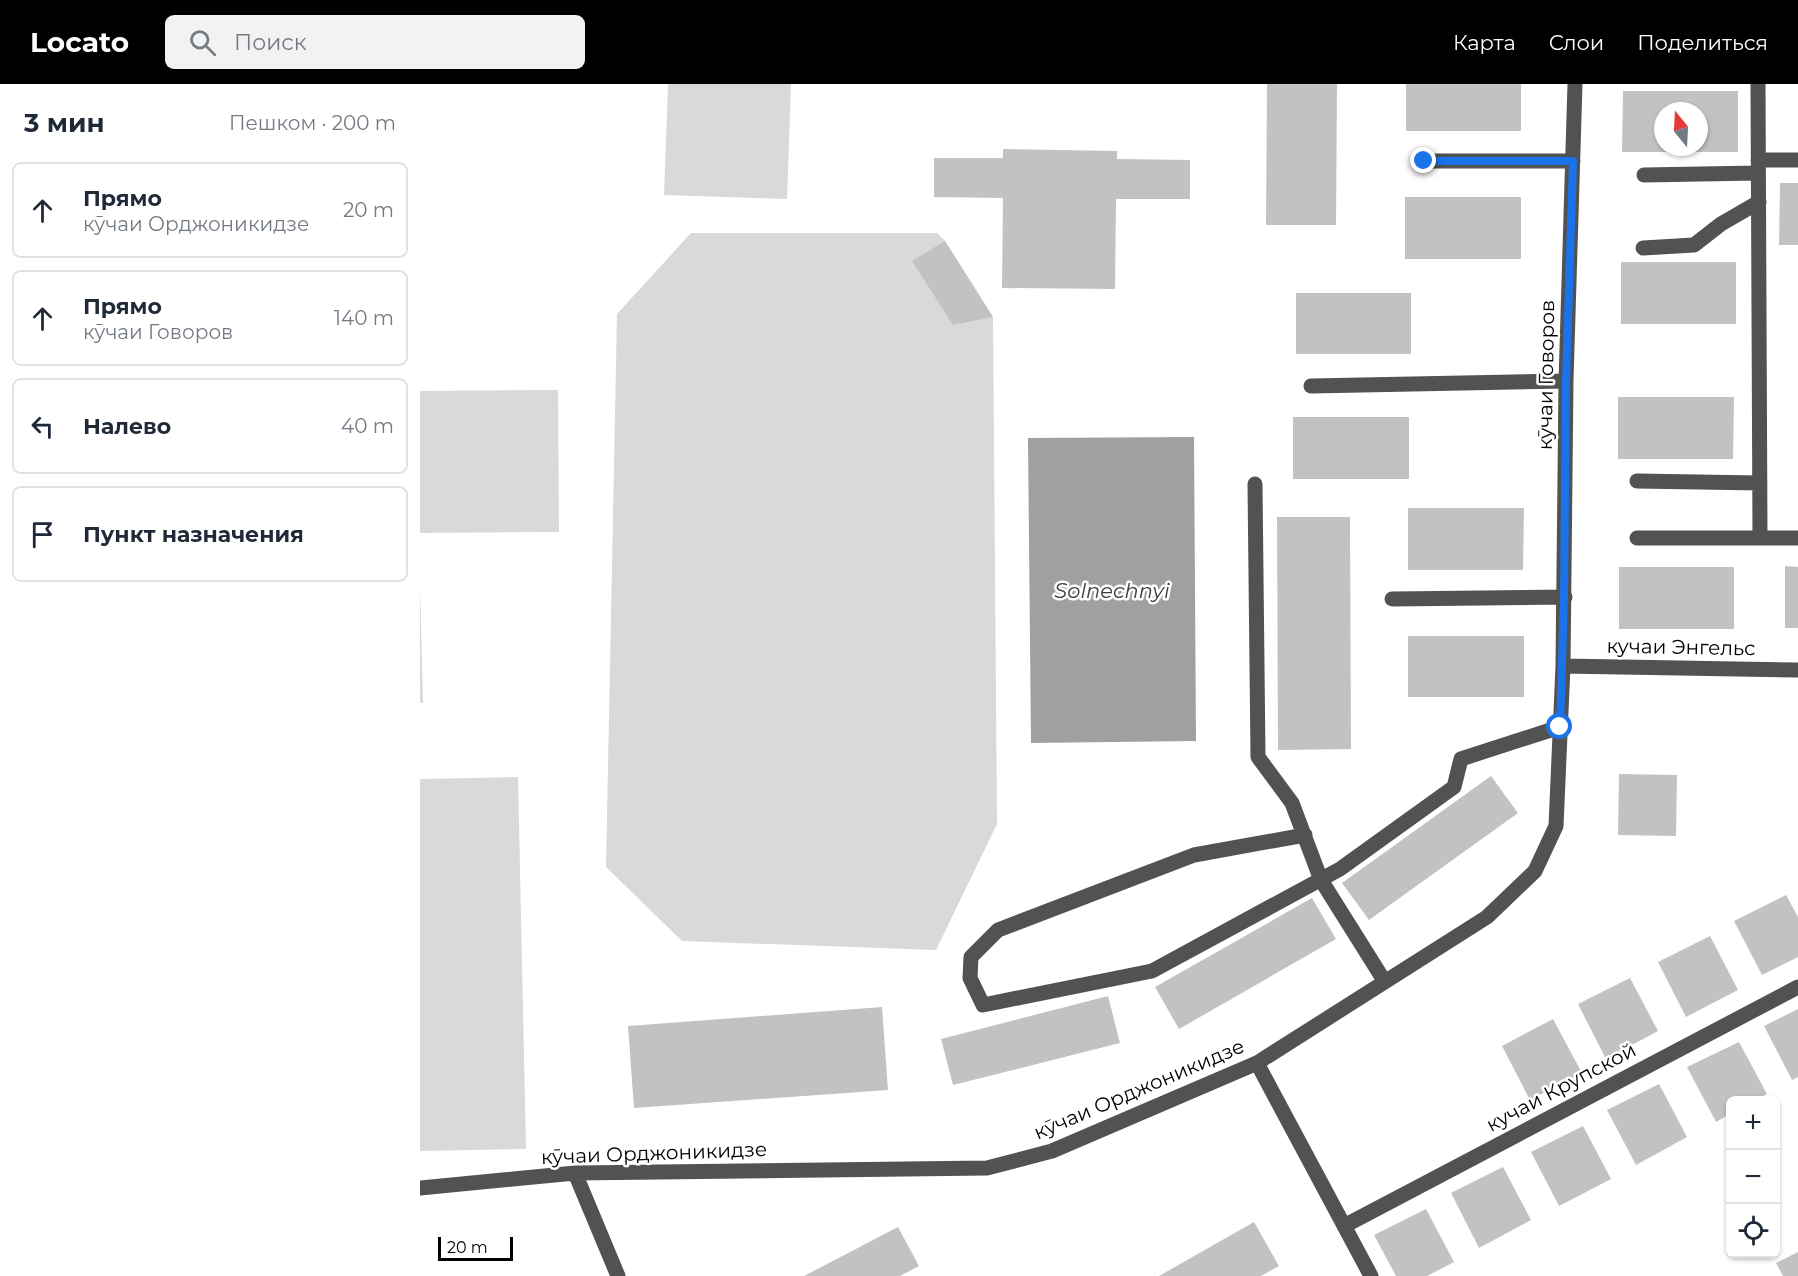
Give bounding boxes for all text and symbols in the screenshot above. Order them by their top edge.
search box [165,15,585,69]
text: Locato [30,25,129,59]
icon: search [186,26,219,59]
text: Поиск [234,29,306,56]
text: Карта [1453,30,1516,55]
text: Слои [1549,30,1604,55]
text: Поделиться [1637,30,1768,55]
north arrow [1654,102,1708,156]
text: 3 мин [24,107,104,139]
text: Пешком · 200 m [229,111,396,135]
route end [1410,147,1436,173]
text: Прямо [83,185,162,212]
icon: ahead [26,194,59,227]
text: 20 m [343,198,394,222]
text: кӯчаи Орджоникидзе [83,212,309,236]
text: Прямо [83,293,162,320]
street label: кӯчаи Говоров [1533,300,1559,450]
icon: ahead [26,302,59,335]
text: 140 m [334,306,394,330]
text: кӯчаи Говоров [83,320,233,344]
icon: left [26,410,59,443]
text: Налево [83,413,171,440]
text: 40 m [341,414,394,438]
icon: arrive [26,518,59,551]
text: Пункт назначения [83,521,304,548]
water label: Solnechnyi [1054,578,1170,603]
street label: кучаи Энгельс [1606,634,1756,660]
route start [1546,713,1572,739]
street label: кӯчаи Орджоникидзе [1030,1034,1248,1144]
street label: кучаи Крупской [1482,1037,1640,1137]
map controls [1726,1096,1780,1258]
button: + [1726,1096,1780,1150]
street label: кӯчаи Орджоникидзе [540,1137,768,1169]
button: − [1726,1150,1780,1204]
button: locate [1726,1204,1780,1258]
scale bar [438,1234,513,1262]
text: 20 m [447,1238,488,1257]

